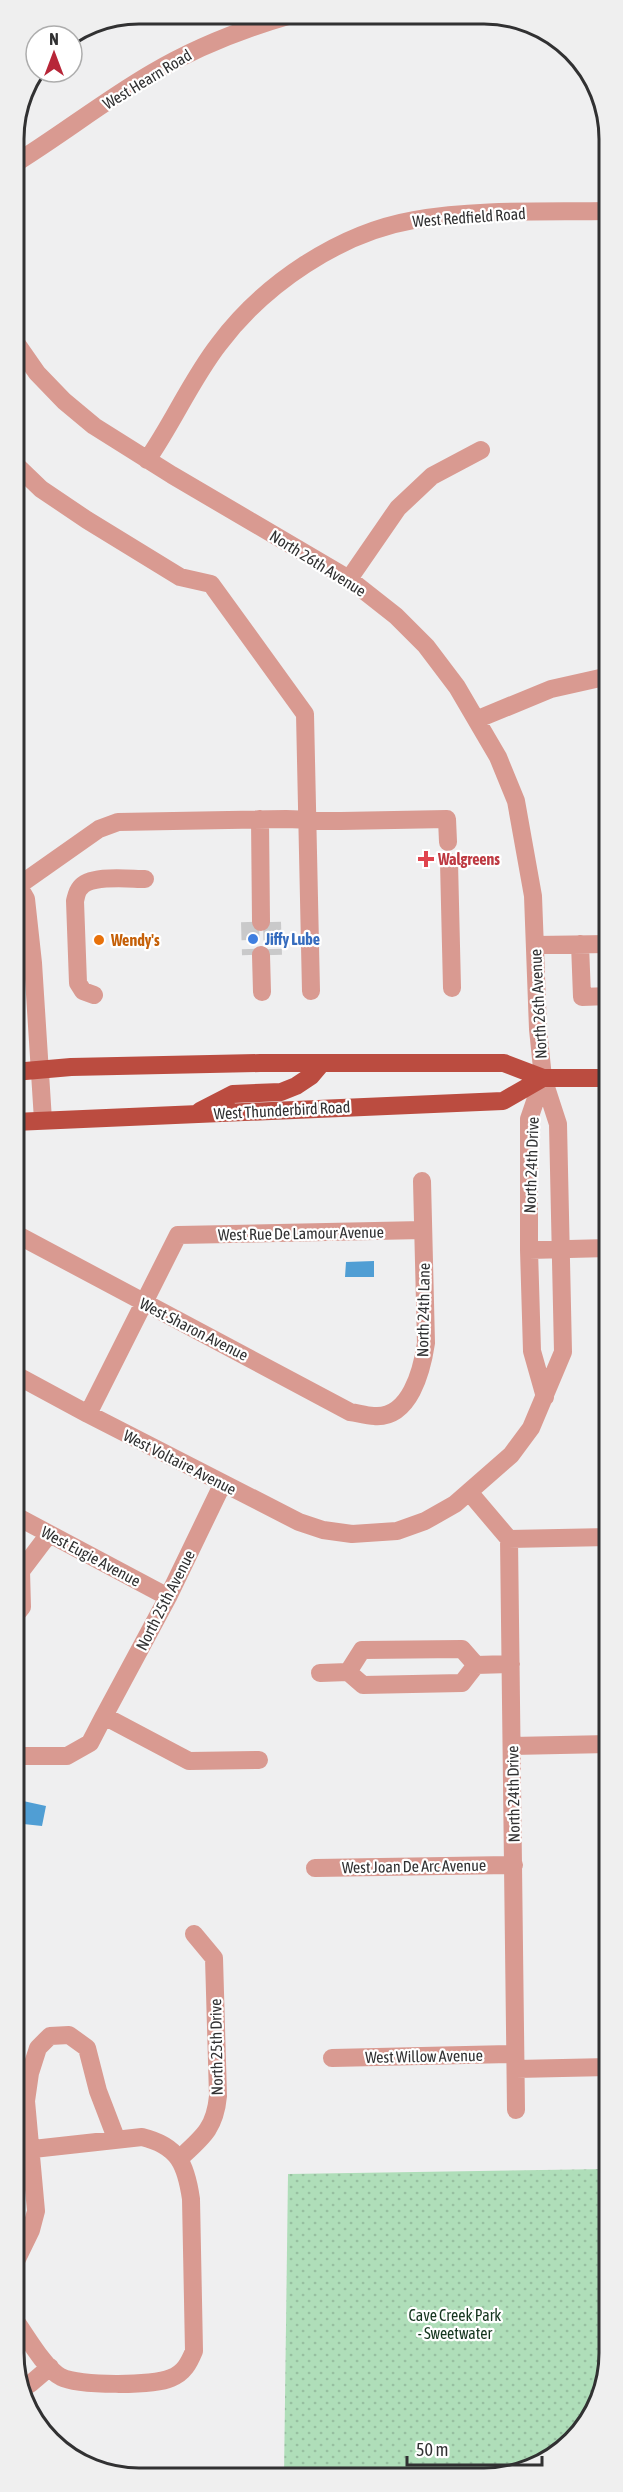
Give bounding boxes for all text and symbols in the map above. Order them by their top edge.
north arrow [24,24,84,84]
text: N [49,30,59,48]
street label: West Hearn Road [99,46,195,112]
street label: West Redfield Road [412,204,526,230]
street label: North 26th Avenue [267,526,369,600]
place label: Walgreens [437,850,500,868]
marker: Walgreens [419,852,433,866]
place label: Jiffy Lube [264,930,320,948]
place label: Wendy's [110,931,160,949]
marker: Jiffy Lube [246,932,260,946]
marker: Wendy's [92,933,106,947]
street label: North 26th Avenue [526,949,550,1059]
street label: West Thunderbird Road [213,1097,351,1123]
street label: North 24th Drive [520,1116,542,1214]
street label: West Rue De Lamour Avenue [218,1223,384,1243]
street label: North 24th Lane [413,1263,433,1357]
street label: West Sharon Avenue [137,1294,251,1364]
street label: West Voltaire Avenue [121,1426,239,1498]
street label: West Eugie Avenue [38,1522,144,1591]
street label: North 25th Avenue [132,1547,198,1653]
street label: North 24th Drive [503,1745,523,1843]
street label: West Joan De Arc Avenue [342,1856,486,1876]
street label: North 25th Drive [206,1998,226,2096]
street label: West Willow Avenue [365,2046,483,2066]
park label: Cave Creek Park - Sweetwater [409,2306,501,2342]
scale bar [407,2429,542,2467]
text: 50 m [416,2439,448,2460]

